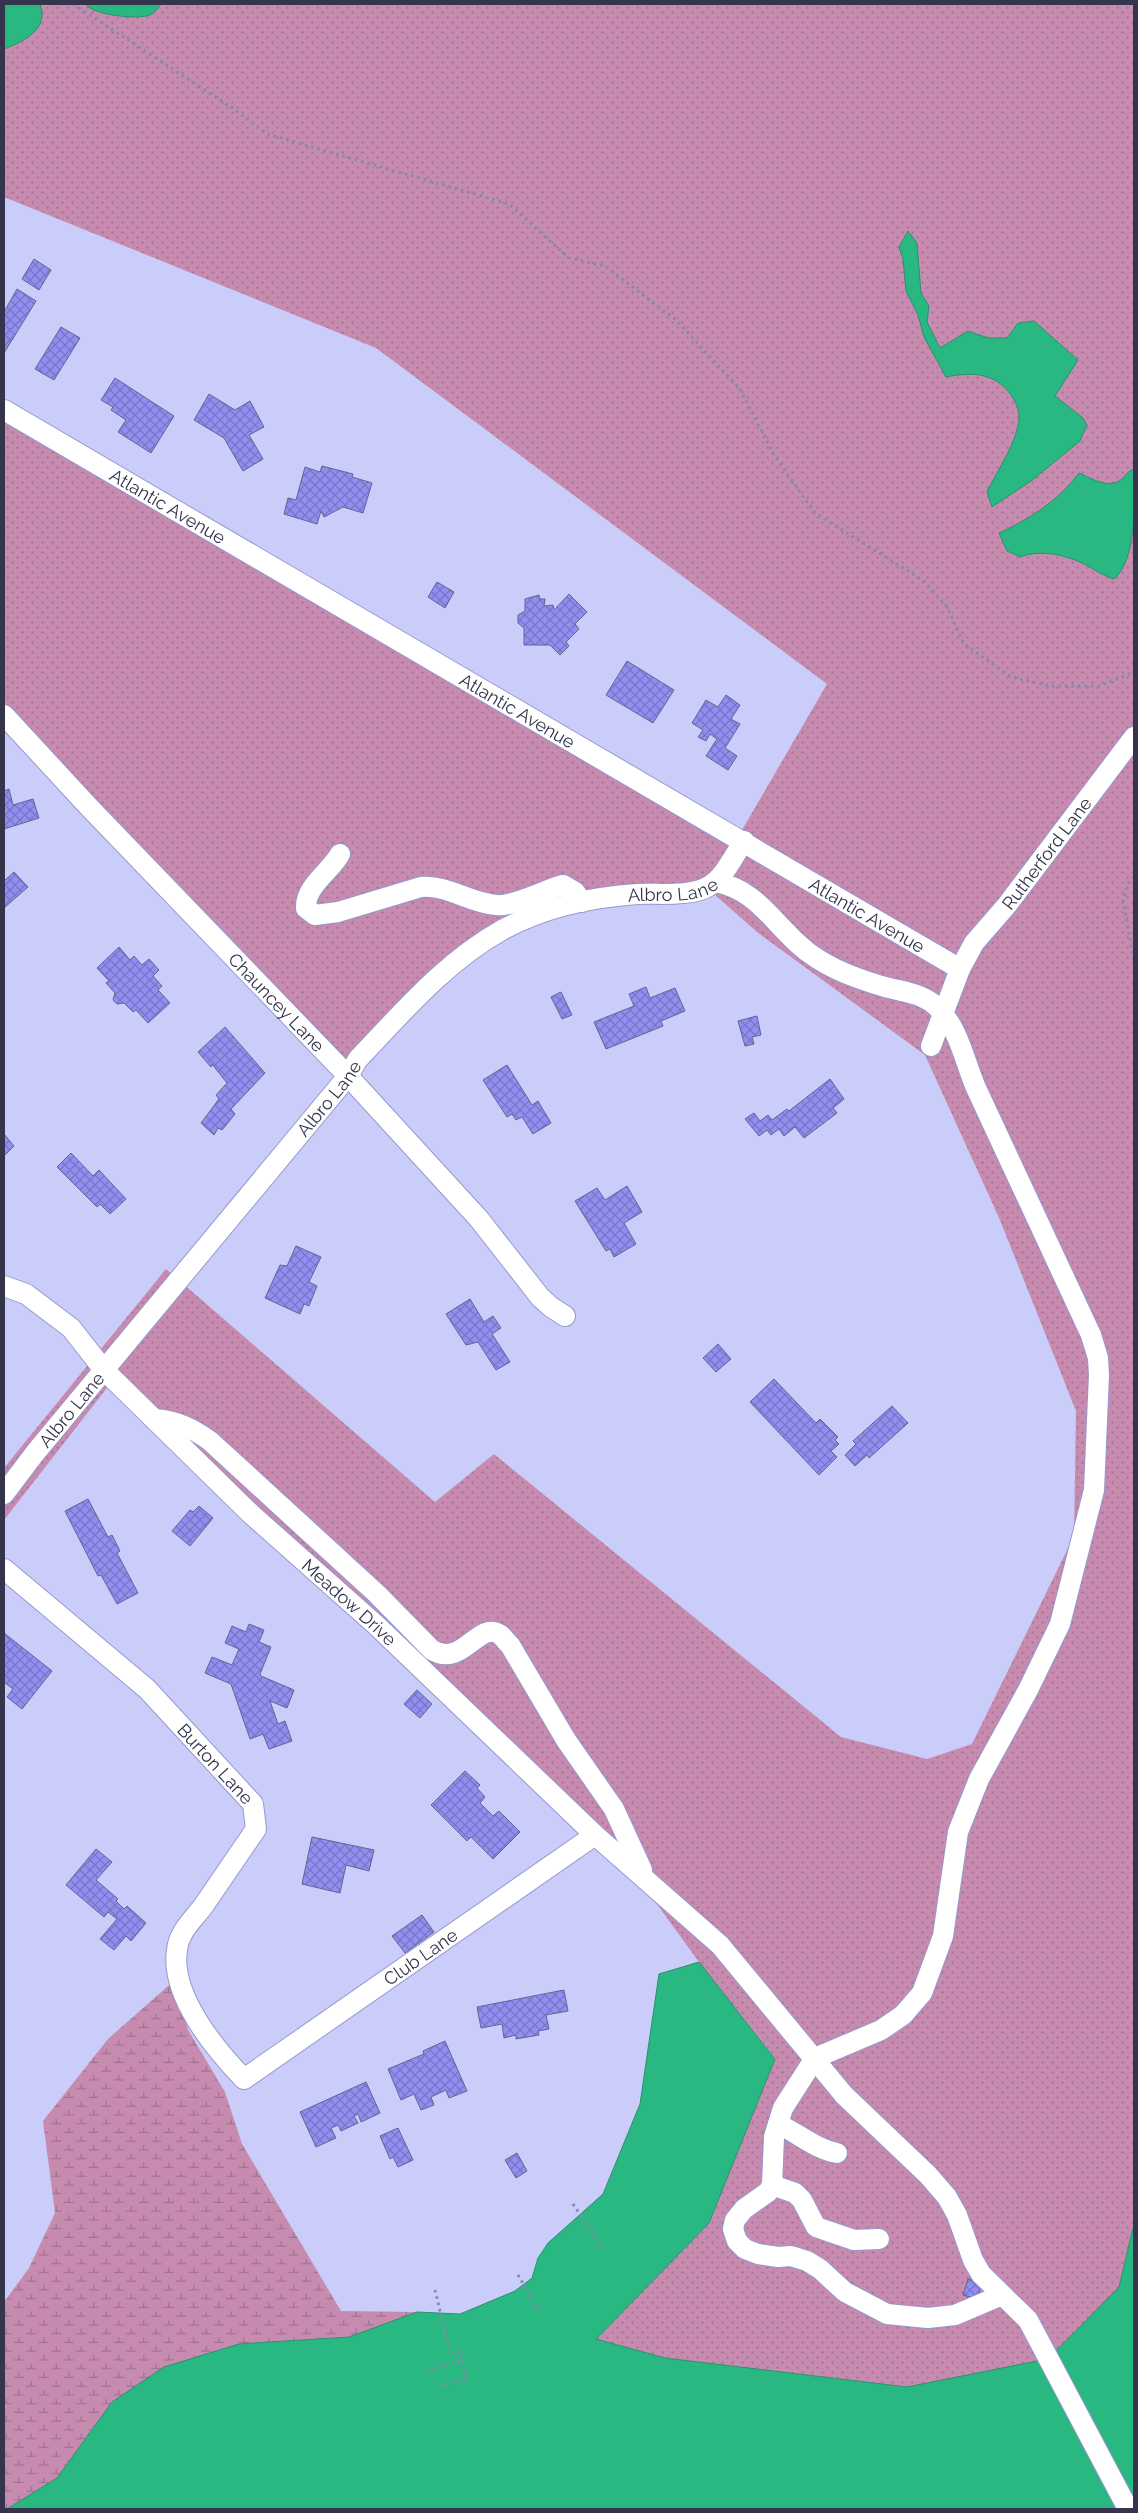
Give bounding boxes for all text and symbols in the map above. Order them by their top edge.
street label: Atlantic Avenue [107,464,230,548]
street label: Atlantic Avenue [456,668,579,752]
street label: Rutherford Lane [997,792,1096,913]
street label: Albro Lane [627,873,722,905]
street label: Atlantic Avenue [806,873,929,957]
street label: Chauncey Lane [224,948,329,1056]
street label: Albro Lane [292,1056,365,1140]
street label: Albro Lane [34,1367,109,1451]
street label: Meadow Drive [298,1554,401,1650]
street label: Burton Lane [173,1719,258,1808]
street label: Club Lane [379,1923,461,1989]

